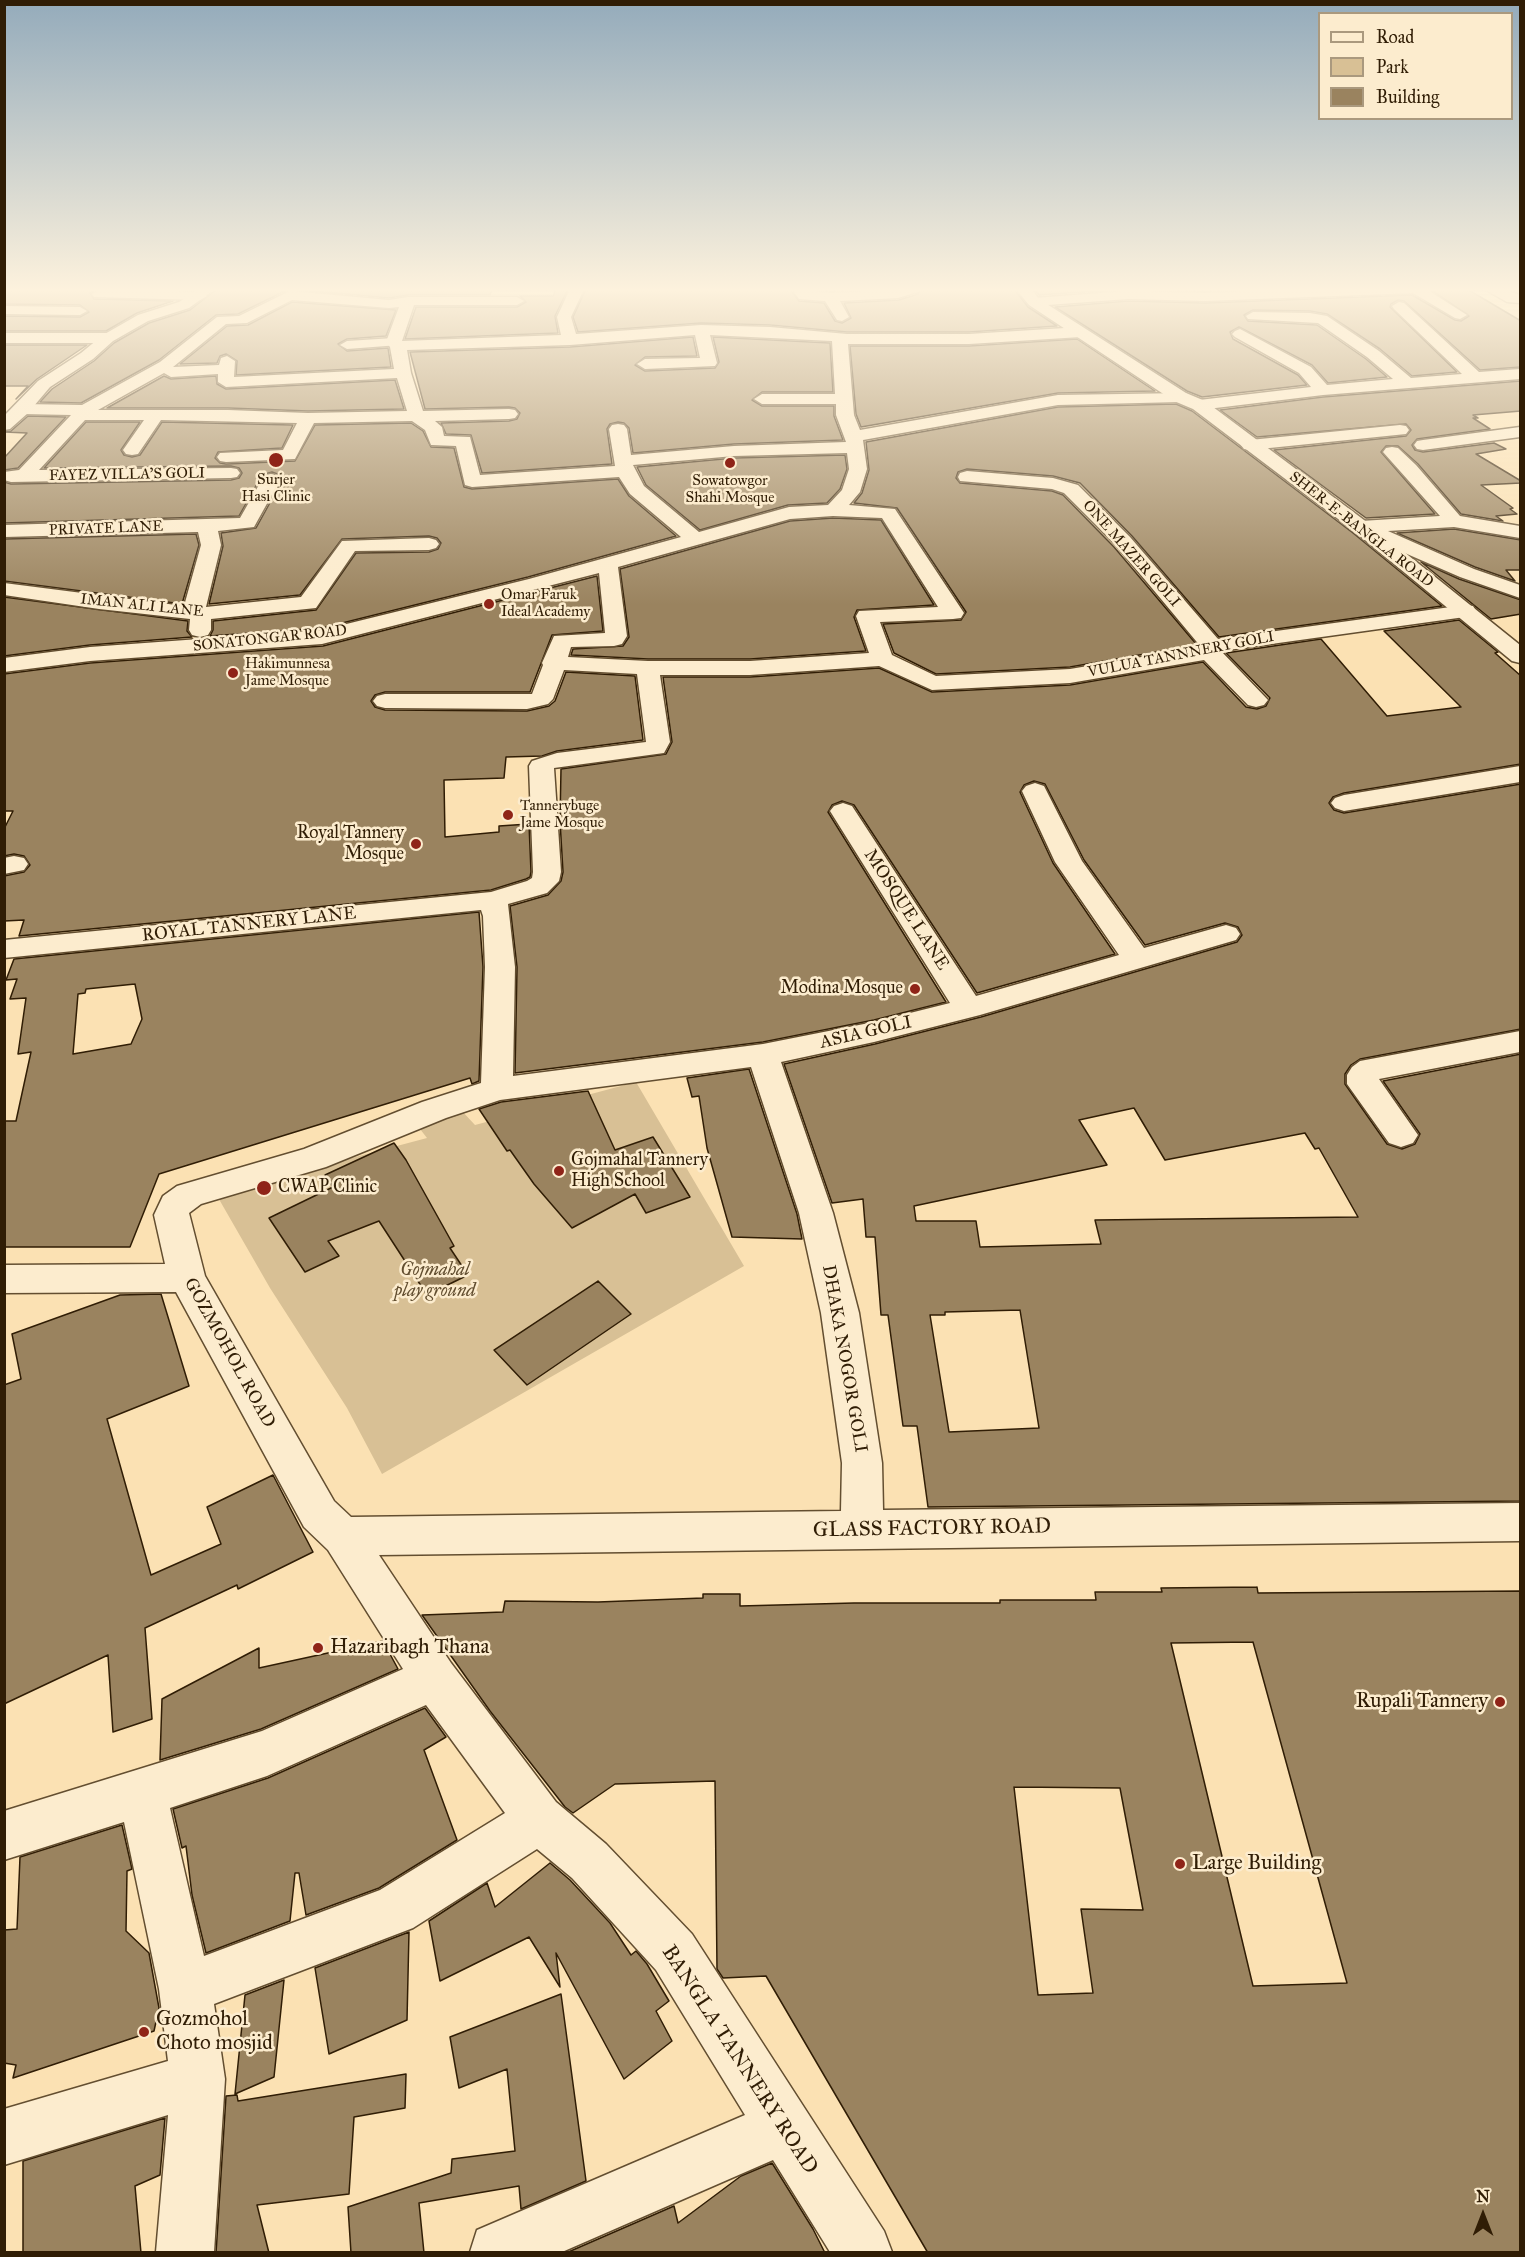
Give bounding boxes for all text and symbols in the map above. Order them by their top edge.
legend [1318,12,1513,120]
text: Road [1376,26,1414,48]
text: Park [1376,56,1409,78]
text: Building [1376,86,1439,108]
marker: Surjer Hasi Clinic [267,451,285,469]
marker: Sowatowgor Shahi Mosque [723,456,737,470]
street label: FAYEZ VILLA'S GOLI [49,465,205,485]
street label: SHER-E-BANGLA ROAD [1285,468,1437,592]
place label: Surjer Hasi Clinic [241,471,311,506]
place label: Sowatowgor Shahi Mosque [686,472,774,507]
street label: ONE MAZER GOLI [1078,497,1184,611]
street label: PRIVATE LANE [49,518,163,540]
place label: Omar Faruk Ideal Academy [501,586,590,621]
street label: IMAN ALI LANE [79,591,205,621]
marker: Omar Faruk Ideal Academy [482,597,496,611]
street label: SONATONGAR ROAD [192,622,348,656]
street label: VULUA TANNNERY GOLI [1086,628,1276,682]
place label: Hakimunnesa Jame Mosque [245,655,330,690]
marker: Hakimunnesa Jame Mosque [226,666,240,680]
place label: Tannerybuge Jame Mosque [520,797,604,832]
marker: Tannerybuge Jame Mosque [501,808,515,822]
place label: Royal Tannery Mosque [297,823,404,866]
marker: Royal Tannery Mosque [409,837,423,851]
street label: MOSQUE LANE [859,845,953,975]
street label: ROYAL TANNERY LANE [141,903,357,947]
place label: Modina Mosque [780,978,903,1000]
marker: Modina Mosque [908,982,922,996]
street label: ASIA GOLI [818,1012,914,1054]
place label: Gojmahal Tannery High School [571,1150,708,1192]
marker: Gojmahal Tannery High School [552,1164,566,1178]
place label: CWAP Clinic [278,1177,377,1199]
marker: CWAP Clinic [255,1179,273,1197]
park label: Gojmahal play ground [394,1260,476,1302]
street label: DHAKA NOGOR GOLI [817,1263,871,1455]
street label: GOZMOHOL ROAD [179,1274,279,1432]
street label: GLASS FACTORY ROAD [813,1514,1051,1544]
place label: Hazaribagh Thana [330,1635,489,1661]
marker: Hazaribagh Thana [311,1641,325,1655]
place label: Rupali Tannery [1356,1689,1488,1715]
marker: Rupali Tannery [1493,1695,1507,1709]
place label: Large Building [1192,1851,1321,1877]
marker: Large Building [1173,1857,1187,1871]
street label: BANGLA TANNERY ROAD [656,1941,822,2179]
place label: Gozmohol Choto mosjid [156,2007,273,2057]
marker: Gozmohol Choto mosjid [137,2025,151,2039]
north arrow [1453,2185,1513,2245]
text: N [1476,2187,1490,2206]

